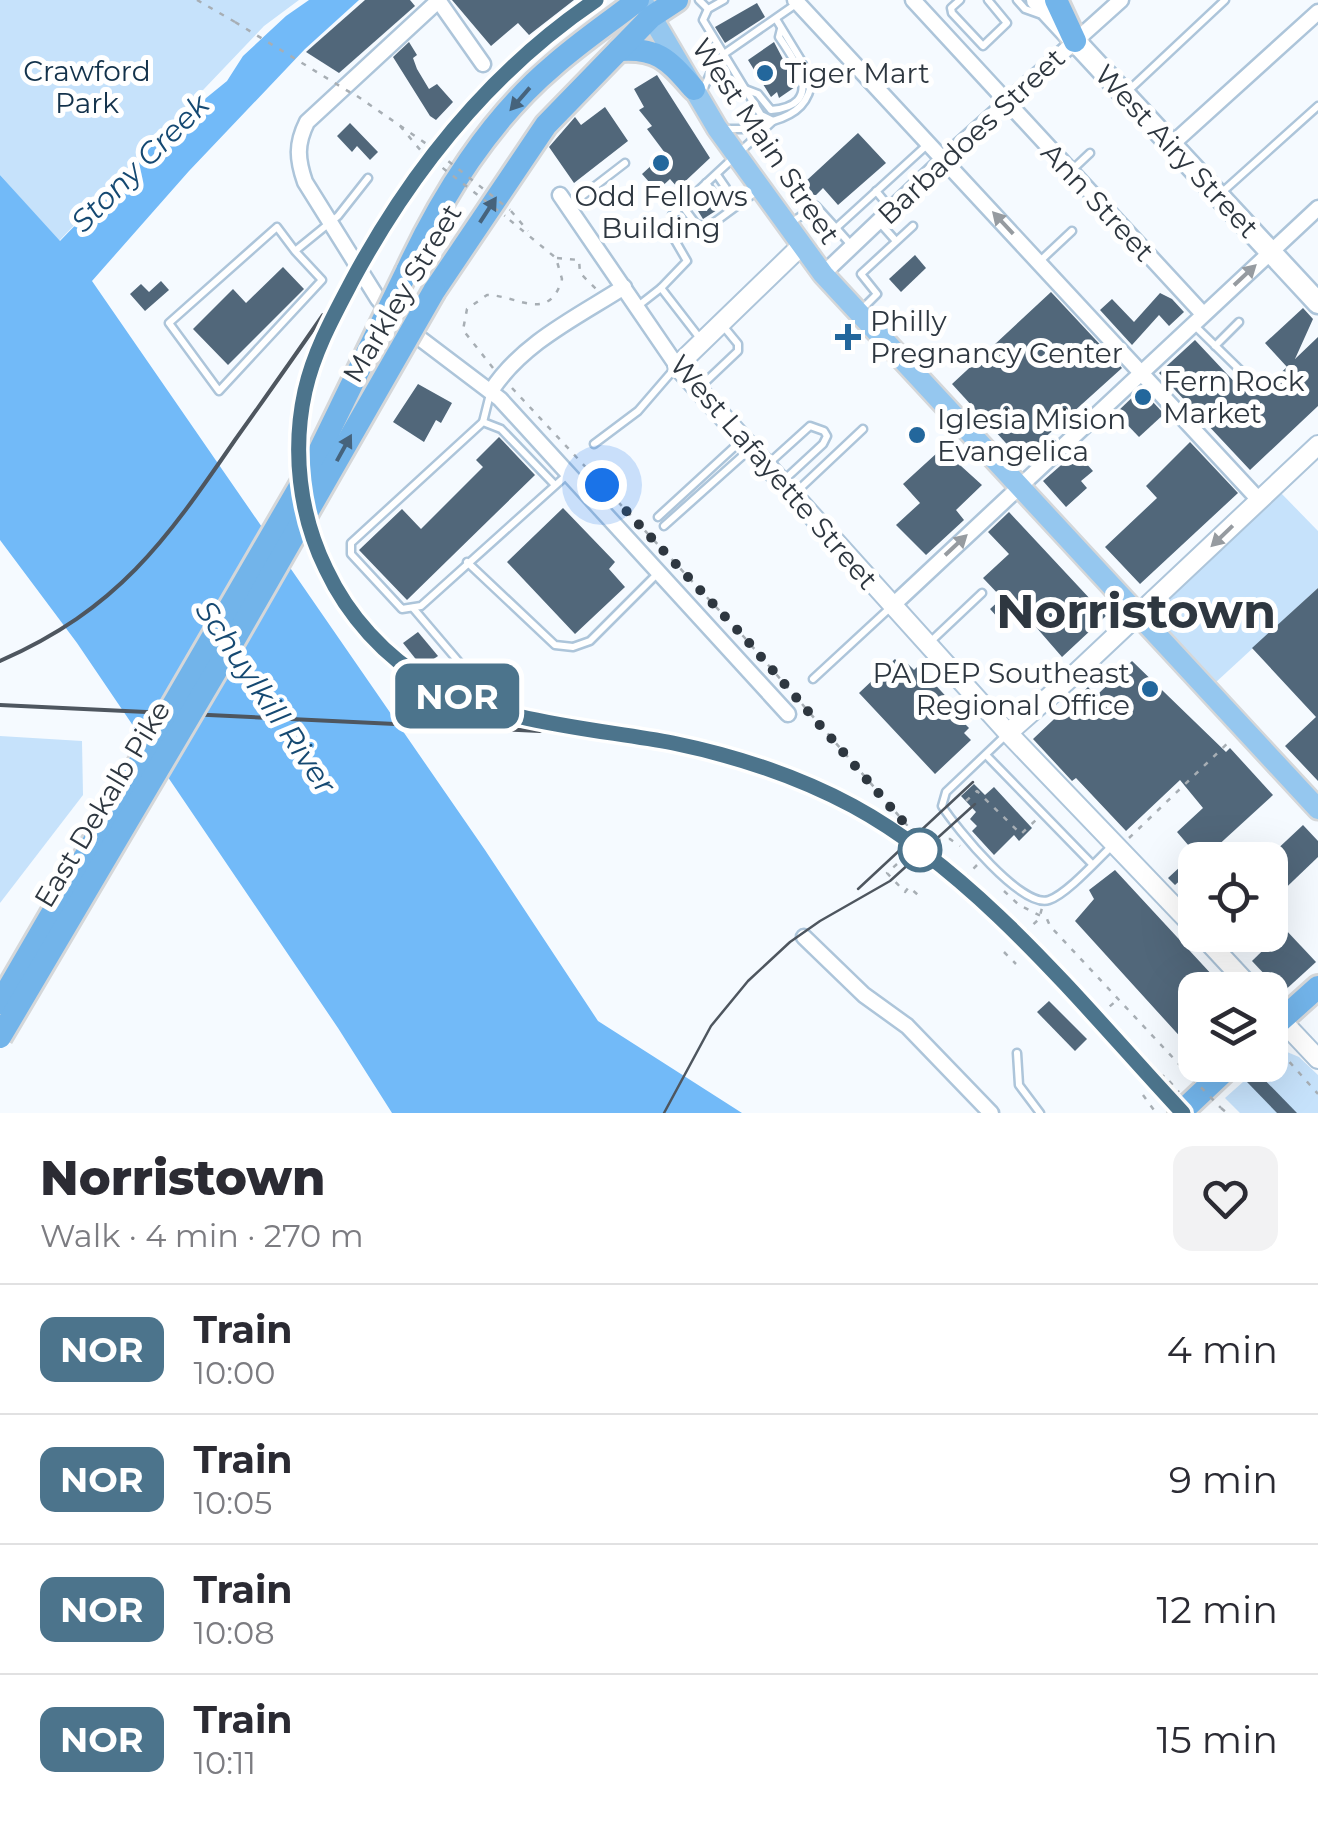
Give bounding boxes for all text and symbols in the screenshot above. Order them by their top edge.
street label: West Main Street [685,32,847,250]
street label: Barbadoes Street [870,41,1072,231]
park label: Crawford Park [23,54,151,120]
place label: Tiger Mart [785,56,930,90]
street label: West Airy Street [1088,57,1266,245]
marker: Tiger Mart [754,62,776,84]
water label: Stony Creek [63,85,218,240]
one-way arrow [510,86,532,111]
street label: Ann Street [1034,136,1162,268]
marker: Odd Fellows Building [650,152,672,174]
place label: Odd Fellows Building [574,179,748,245]
street label: Markley Street [335,197,469,389]
one-way arrow [478,197,496,224]
one-way arrow [992,211,1015,235]
one-way arrow [1233,264,1257,287]
place label: Philly Pregnancy Center [870,304,1123,370]
marker: Philly Pregnancy Center [835,324,861,350]
street label: West Lafayette Street [663,348,885,596]
place label: Fern Rock Market [1163,364,1305,430]
marker: Fern Rock Market [1132,386,1154,408]
place label: Iglesia Mision Evangelica [937,402,1126,468]
marker: Iglesia Mision Evangelica [906,424,928,446]
one-way arrow [336,433,353,462]
your location [577,460,627,510]
one-way arrow [1210,524,1234,547]
one-way arrow [944,534,968,557]
district label: Norristown [996,582,1276,640]
water label: Schuylkill River [188,593,345,802]
place label: PA DEP Southeast Regional Office [873,656,1130,722]
line badge: NOR [400,664,514,728]
text: NOR [415,675,499,718]
marker: PA DEP Southeast Regional Office [1139,678,1161,700]
street label: East Dekalb Pike [27,695,177,913]
unlabelled marker [899,829,941,871]
map controls [1178,842,1288,1082]
button: locate [1178,842,1288,952]
button: layers [1178,972,1288,1082]
button: heart [1173,1146,1278,1251]
text: Norristown [40,1149,326,1207]
text: Walk · 4 min · 270 m [40,1216,364,1255]
text: Train [194,1306,293,1353]
text: 4 min [1167,1326,1278,1373]
text: NOR [60,1328,144,1371]
text: 10:00 [194,1353,275,1392]
text: Train [194,1436,293,1483]
text: 9 min [1169,1456,1278,1503]
text: NOR [60,1458,144,1501]
text: 10:05 [194,1483,272,1522]
text: Train [194,1566,293,1613]
text: 12 min [1157,1586,1278,1633]
text: NOR [60,1588,144,1631]
text: 10:08 [194,1613,275,1652]
text: Train [194,1696,293,1743]
text: 15 min [1157,1716,1278,1763]
text: NOR [60,1718,144,1761]
text: 10:11 [194,1743,256,1782]

